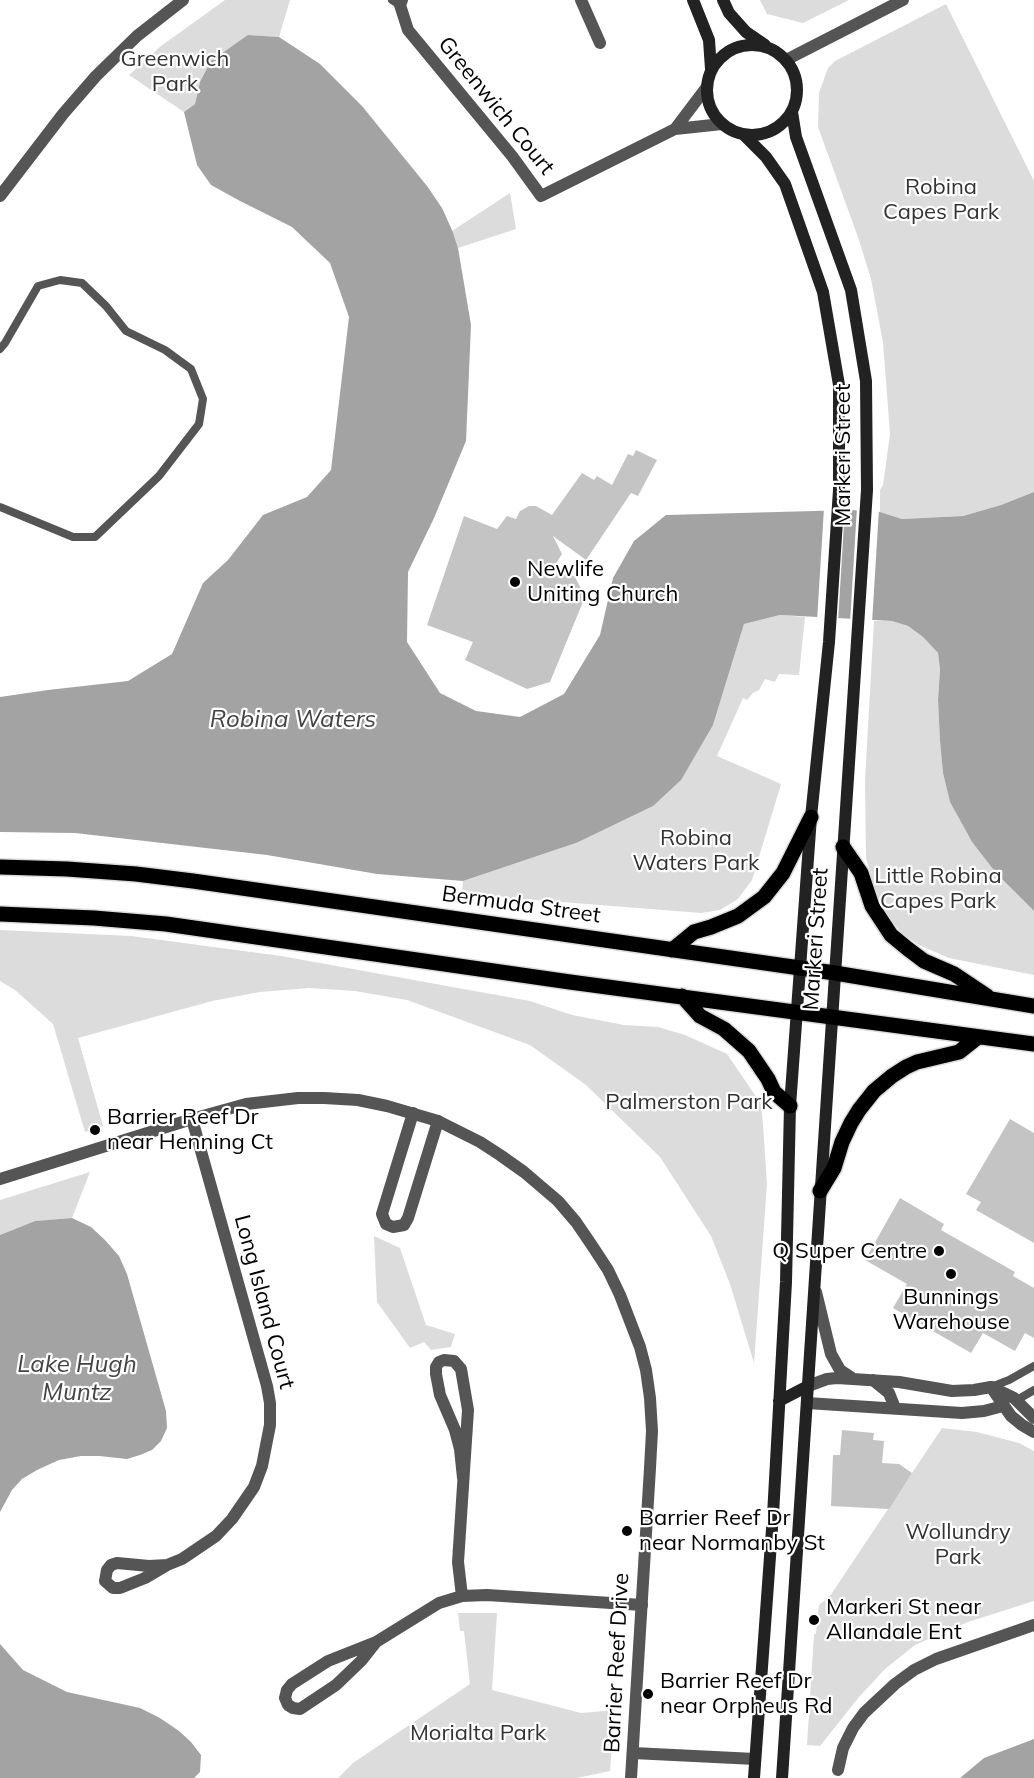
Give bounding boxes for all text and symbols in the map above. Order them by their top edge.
street label: Greenwich Court [432,32,560,180]
park label: Greenwich Park [121,46,229,98]
park label: Robina Capes Park [883,174,999,226]
street label: Markeri Street [830,384,856,526]
place label: Newlife Uniting Church [527,556,678,608]
marker: Newlife Uniting Church [508,575,522,589]
water label: Robina Waters [210,706,376,734]
park label: Robina Waters Park [633,825,759,876]
park label: Little Robina Capes Park [874,863,1002,914]
street label: Markeri Street [798,867,834,1011]
street label: Bermuda Street [440,881,602,929]
park label: Palmerston Park [605,1089,773,1115]
place label: Barrier Reef Dr near Henning Ct [107,1104,273,1156]
marker: Barrier Reef Dr near Henning Ct [88,1123,102,1137]
street label: Long Island Court [228,1212,300,1392]
place label: Q Super Centre [772,1238,927,1264]
marker: Q Super Centre [932,1244,946,1258]
marker: Bunnings Warehouse [944,1267,958,1281]
place label: Bunnings Warehouse [892,1284,1010,1336]
water label: Lake Hugh Muntz [17,1351,137,1407]
place label: Barrier Reef Dr near Normanby St [639,1505,825,1556]
park label: Wollundry Park [905,1519,1011,1570]
marker: Barrier Reef Dr near Normanby St [620,1524,634,1538]
street label: Barrier Reef Drive [599,1572,635,1754]
place label: Markeri St near Allandale Ent [826,1594,981,1646]
marker: Markeri St near Allandale Ent [807,1613,821,1627]
place label: Barrier Reef Dr near Orpheus Rd [660,1668,832,1720]
marker: Barrier Reef Dr near Orpheus Rd [641,1687,655,1701]
park label: Morialta Park [410,1720,546,1746]

